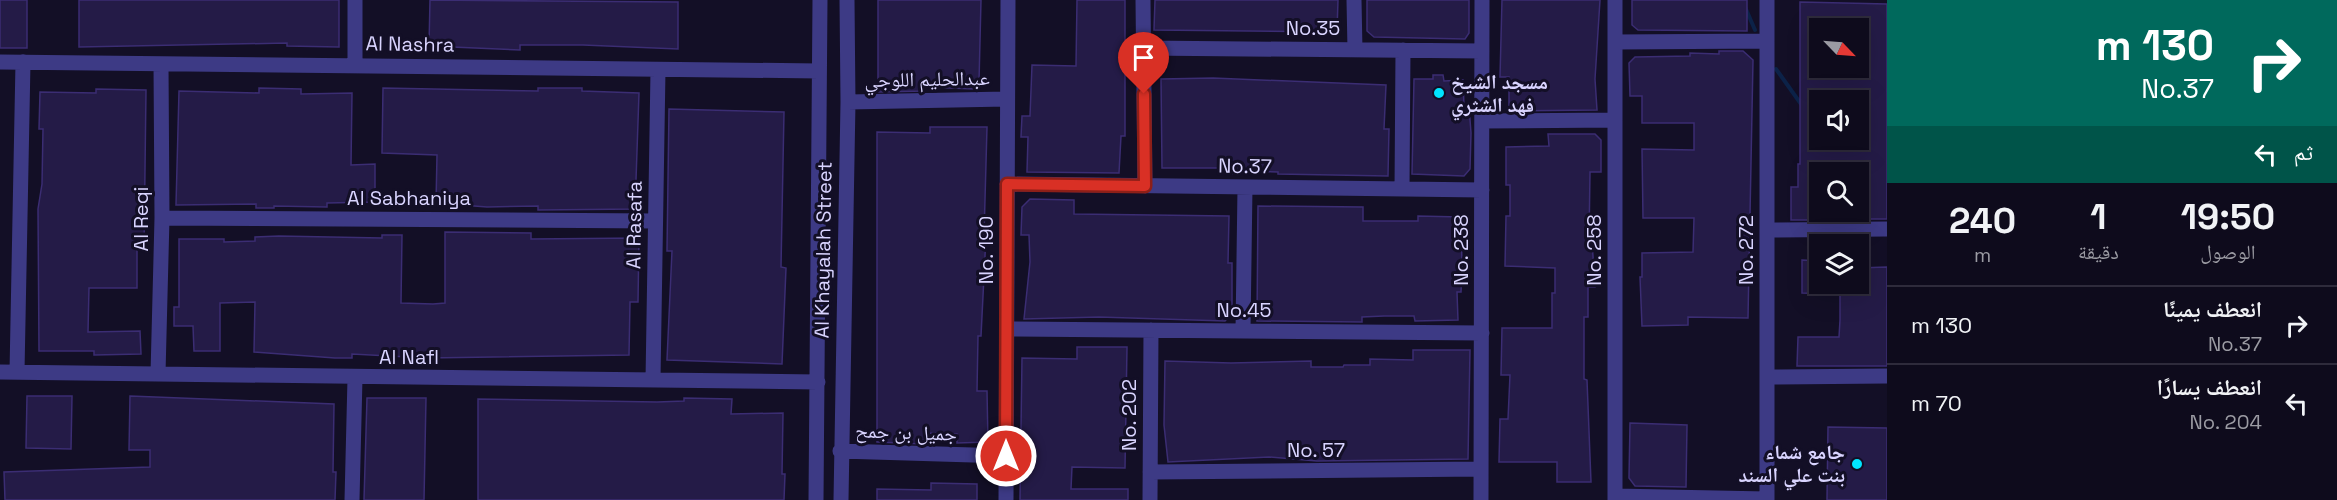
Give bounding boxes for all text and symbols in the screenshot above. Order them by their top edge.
street label: No.35 [1286,15,1340,41]
north arrow [1809,18,1869,78]
map controls [1809,18,1869,294]
text: 130 m [2096,19,2214,72]
icon: right [2235,24,2313,102]
street label: Al Nashra [365,30,455,58]
pin [1118,32,1169,94]
icon: arrive [1127,41,1160,74]
street label: عبدالحليم اللوجي [864,65,990,96]
place label: مسجد الشيخ فهد الشثري [1451,69,1548,121]
text: No.37 [2141,71,2214,106]
marker: مسجد الشيخ فهد الشثري [1432,86,1446,100]
button: sound [1809,90,1869,150]
icon: left [2249,138,2282,171]
text: ثم [2294,138,2313,166]
street label: No.37 [1218,153,1272,179]
street label: Al Khayalah Street [808,161,838,339]
button: search [1809,162,1869,222]
street label: Al Rasafa [620,181,648,269]
street label: Al Sabhaniya [347,185,471,211]
street label: Al Reqi [128,187,154,251]
text: 1 [2090,194,2107,240]
text: 19:50 [2181,194,2275,240]
text: 240 [1949,198,2016,244]
street label: No. 238 [1448,214,1474,286]
street label: No. 258 [1581,214,1607,286]
street label: No. 272 [1733,215,1759,285]
street label: No. 190 [973,216,999,284]
button: layers [1809,234,1869,294]
text: دقيقة [2078,239,2119,265]
text: الوصول [2200,239,2256,265]
text: m [1974,242,1991,268]
text: انعطف يمينًا [2163,295,2262,323]
street label: No.45 [1216,297,1272,323]
icon: right [2280,309,2313,342]
text: 130 m [1911,311,1972,339]
text: No.37 [2208,331,2262,357]
street label: Al Nafl [379,344,439,370]
text: انعطف يسارًا [2157,373,2262,401]
street label: No. 202 [1116,379,1142,451]
icon: left [2280,387,2313,420]
text: 70 m [1911,389,1962,417]
text: No. 204 [2190,409,2262,435]
street label: جميل بن جمح [855,417,958,447]
position arrow [974,424,1038,488]
street label: No. 57 [1287,437,1345,463]
place label: جامع شماء بنت علي السند [1739,439,1845,491]
marker: جامع شماء بنت علي السند [1850,457,1864,471]

